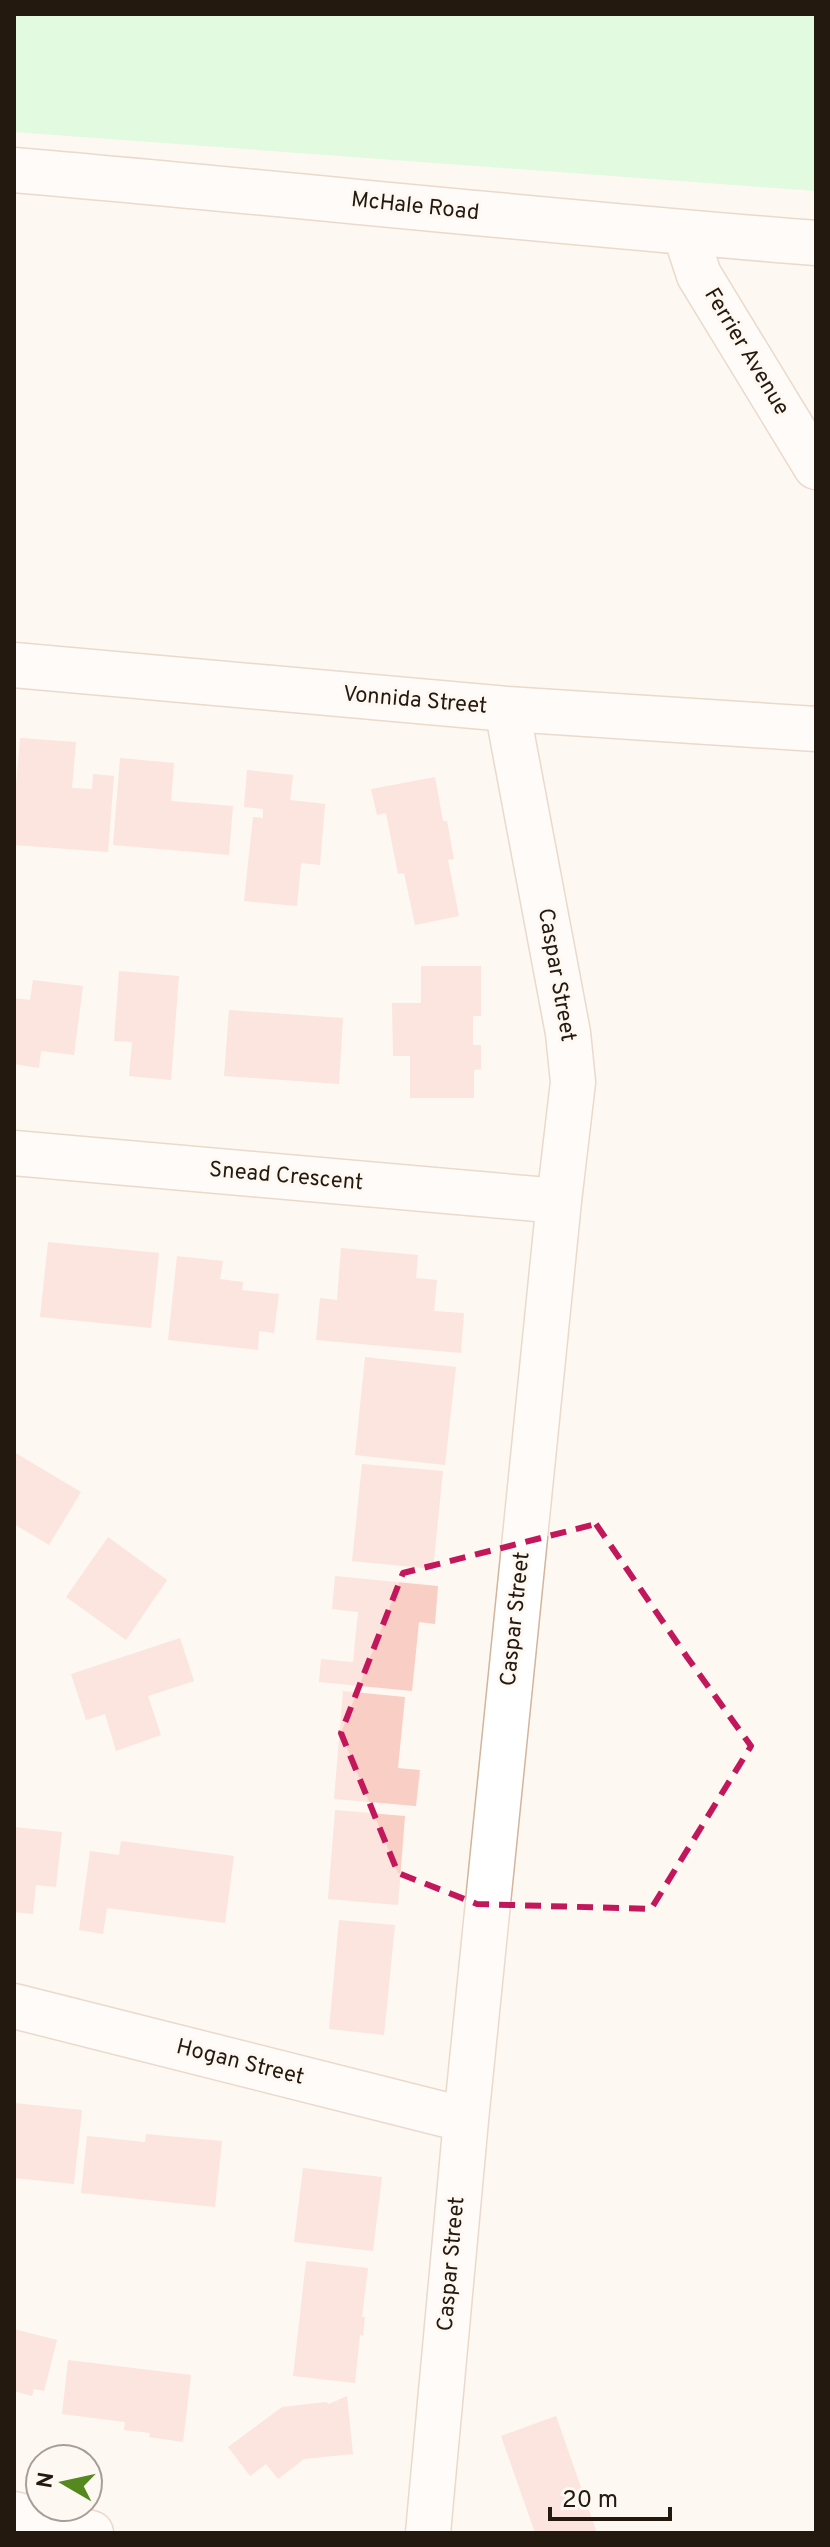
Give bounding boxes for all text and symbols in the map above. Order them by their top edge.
street label: McHale Road [350,187,480,227]
street label: Ferrier Avenue [697,284,795,420]
street label: Vonnida Street [342,681,488,721]
street label: Caspar Street [531,906,581,1044]
street label: Snead Crescent [208,1157,364,1197]
street label: Caspar Street [496,1550,536,1688]
street label: Hogan Street [173,2034,307,2092]
street label: Caspar Street [433,2196,471,2332]
north arrow [24,2443,104,2523]
text: N [32,2470,61,2490]
scale bar [550,2471,670,2521]
text: 20 m [562,2486,618,2516]

